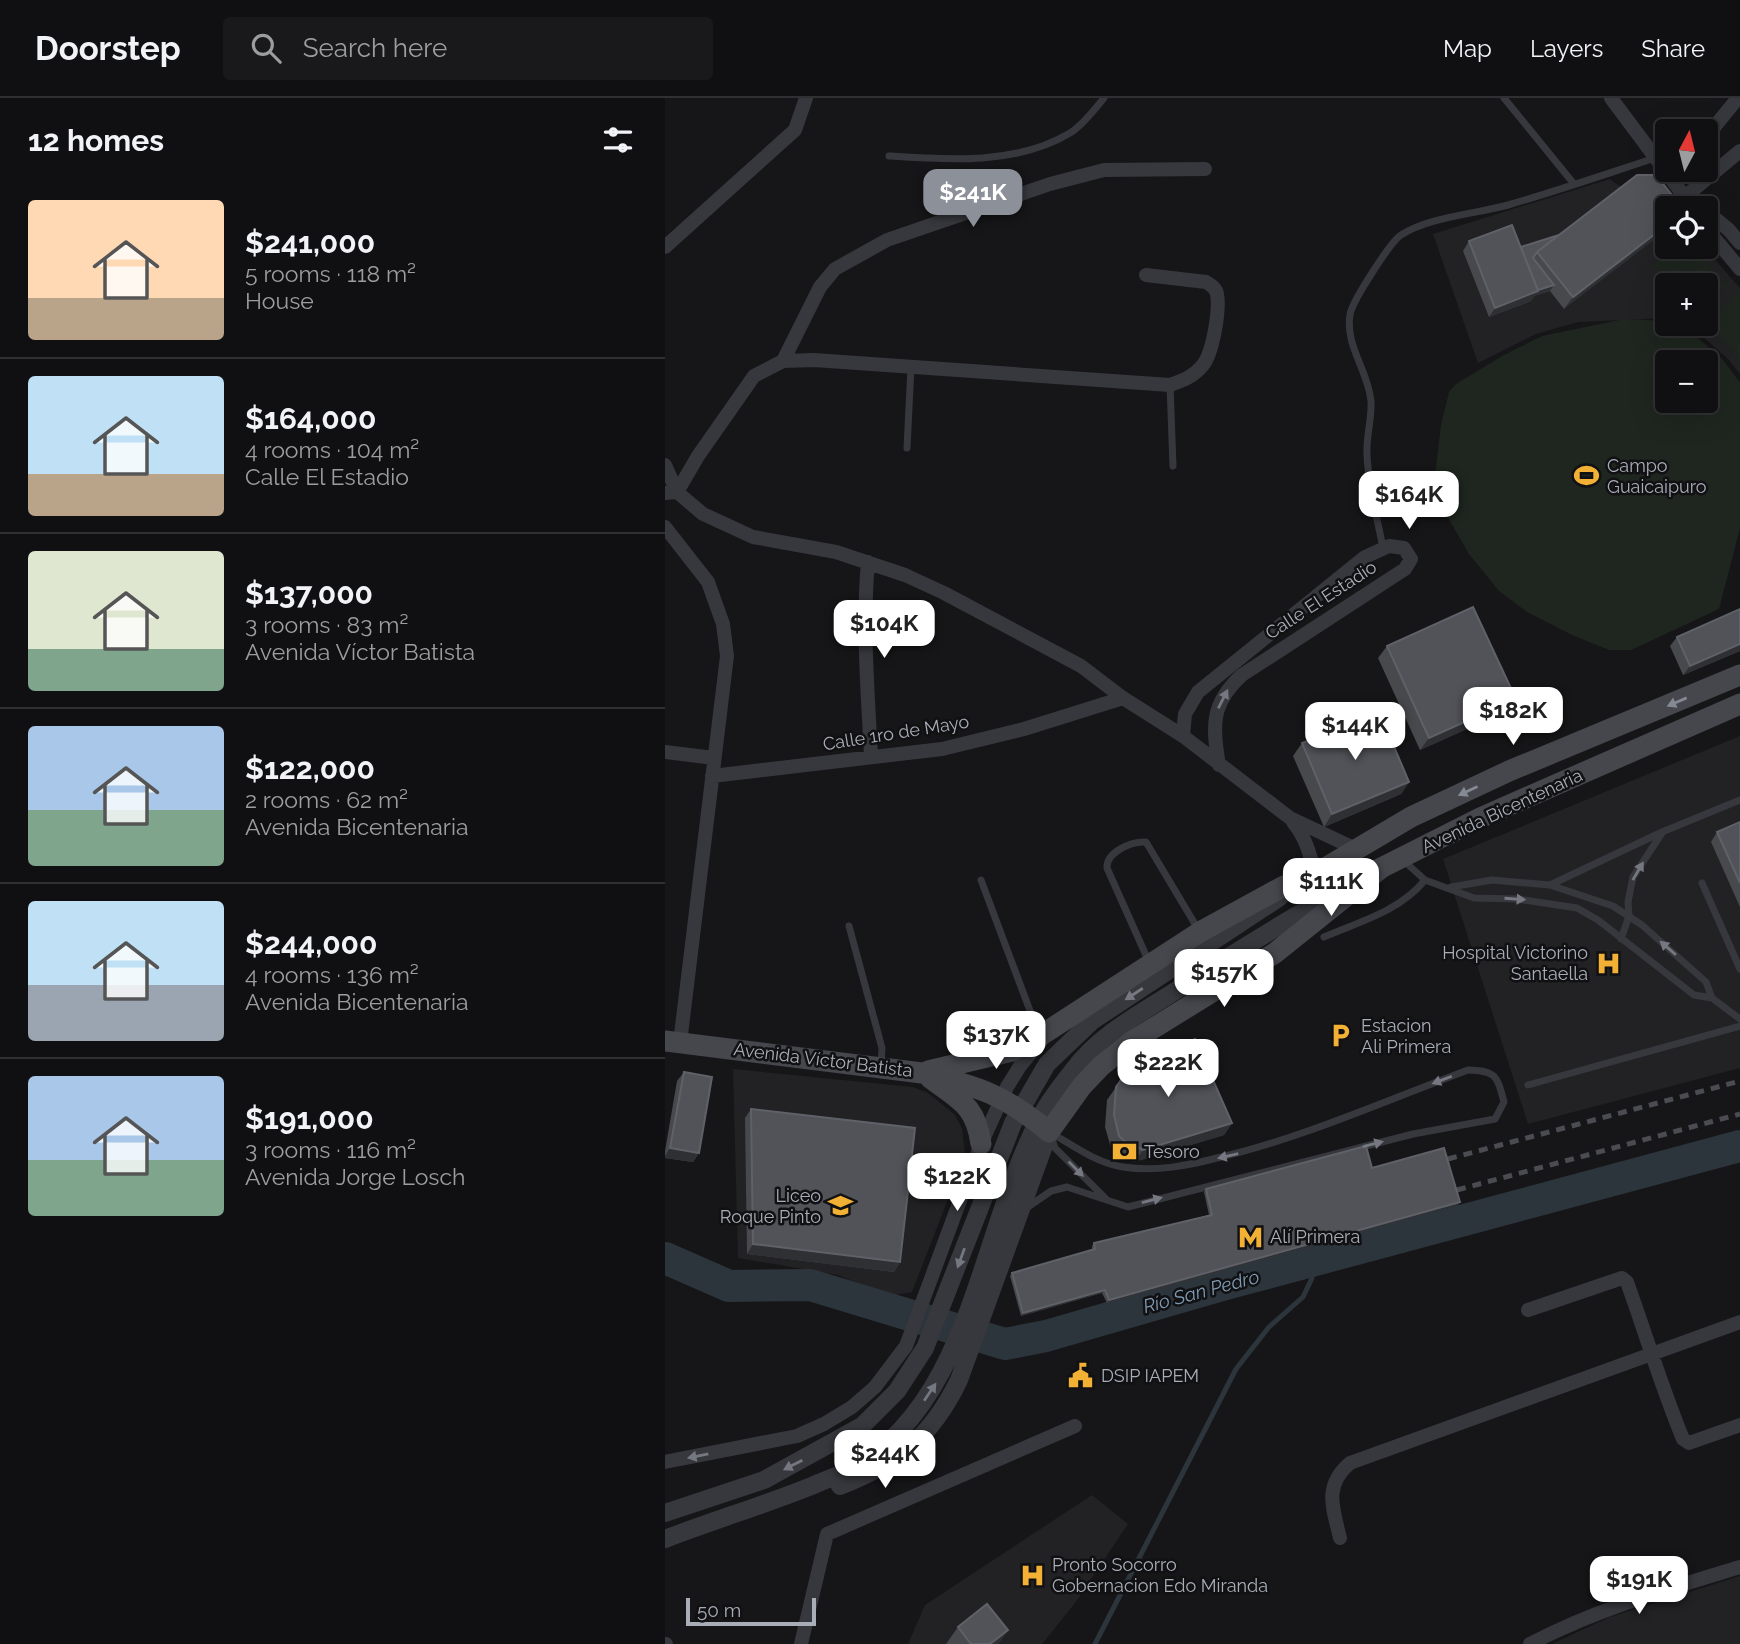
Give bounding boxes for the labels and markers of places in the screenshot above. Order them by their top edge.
pin: $241K [924,170,1022,229]
place label: Campo Guaicaipuro [1607,455,1707,497]
sports icon: Campo Guaicaipuro [1573,462,1601,490]
pin: $164K [1360,472,1458,531]
pin: $104K [835,601,933,660]
pin: $182K [1464,688,1562,747]
pin: $144K [1306,702,1404,762]
pin: $111K [1282,858,1380,918]
place label: Hospital Victorino Santaella [1442,942,1588,984]
hospital icon: Hospital Victorino Santaella [1594,949,1622,977]
pin: $157K [1175,950,1273,1009]
pin: $137K [947,1012,1045,1071]
place label: Estacion Ali Primera [1361,1015,1451,1057]
parking icon: Estacion Ali Primera [1327,1022,1355,1050]
pin: $222K [1119,1040,1217,1099]
bank icon: Tesoro [1110,1138,1138,1166]
place label: Tesoro [1144,1141,1200,1162]
pin: $122K [908,1154,1006,1213]
place label: Liceo Roque Pinto [720,1185,821,1227]
school or university icon: Liceo Roque Pinto [827,1192,855,1220]
metro station icon: Alí Primera [1236,1223,1264,1251]
place label: Alí Primera [1270,1226,1360,1247]
public building icon: DSIP IAPEM [1067,1362,1095,1390]
place label: DSIP IAPEM [1101,1365,1199,1386]
pin: $244K [836,1430,934,1490]
place label: Pronto Socorro Gobernacion Edo Miranda [1052,1554,1268,1596]
pin: $191K [1590,1556,1688,1616]
hospital icon: Pronto Socorro Gobernacion Edo Miranda [1018,1561,1046,1589]

